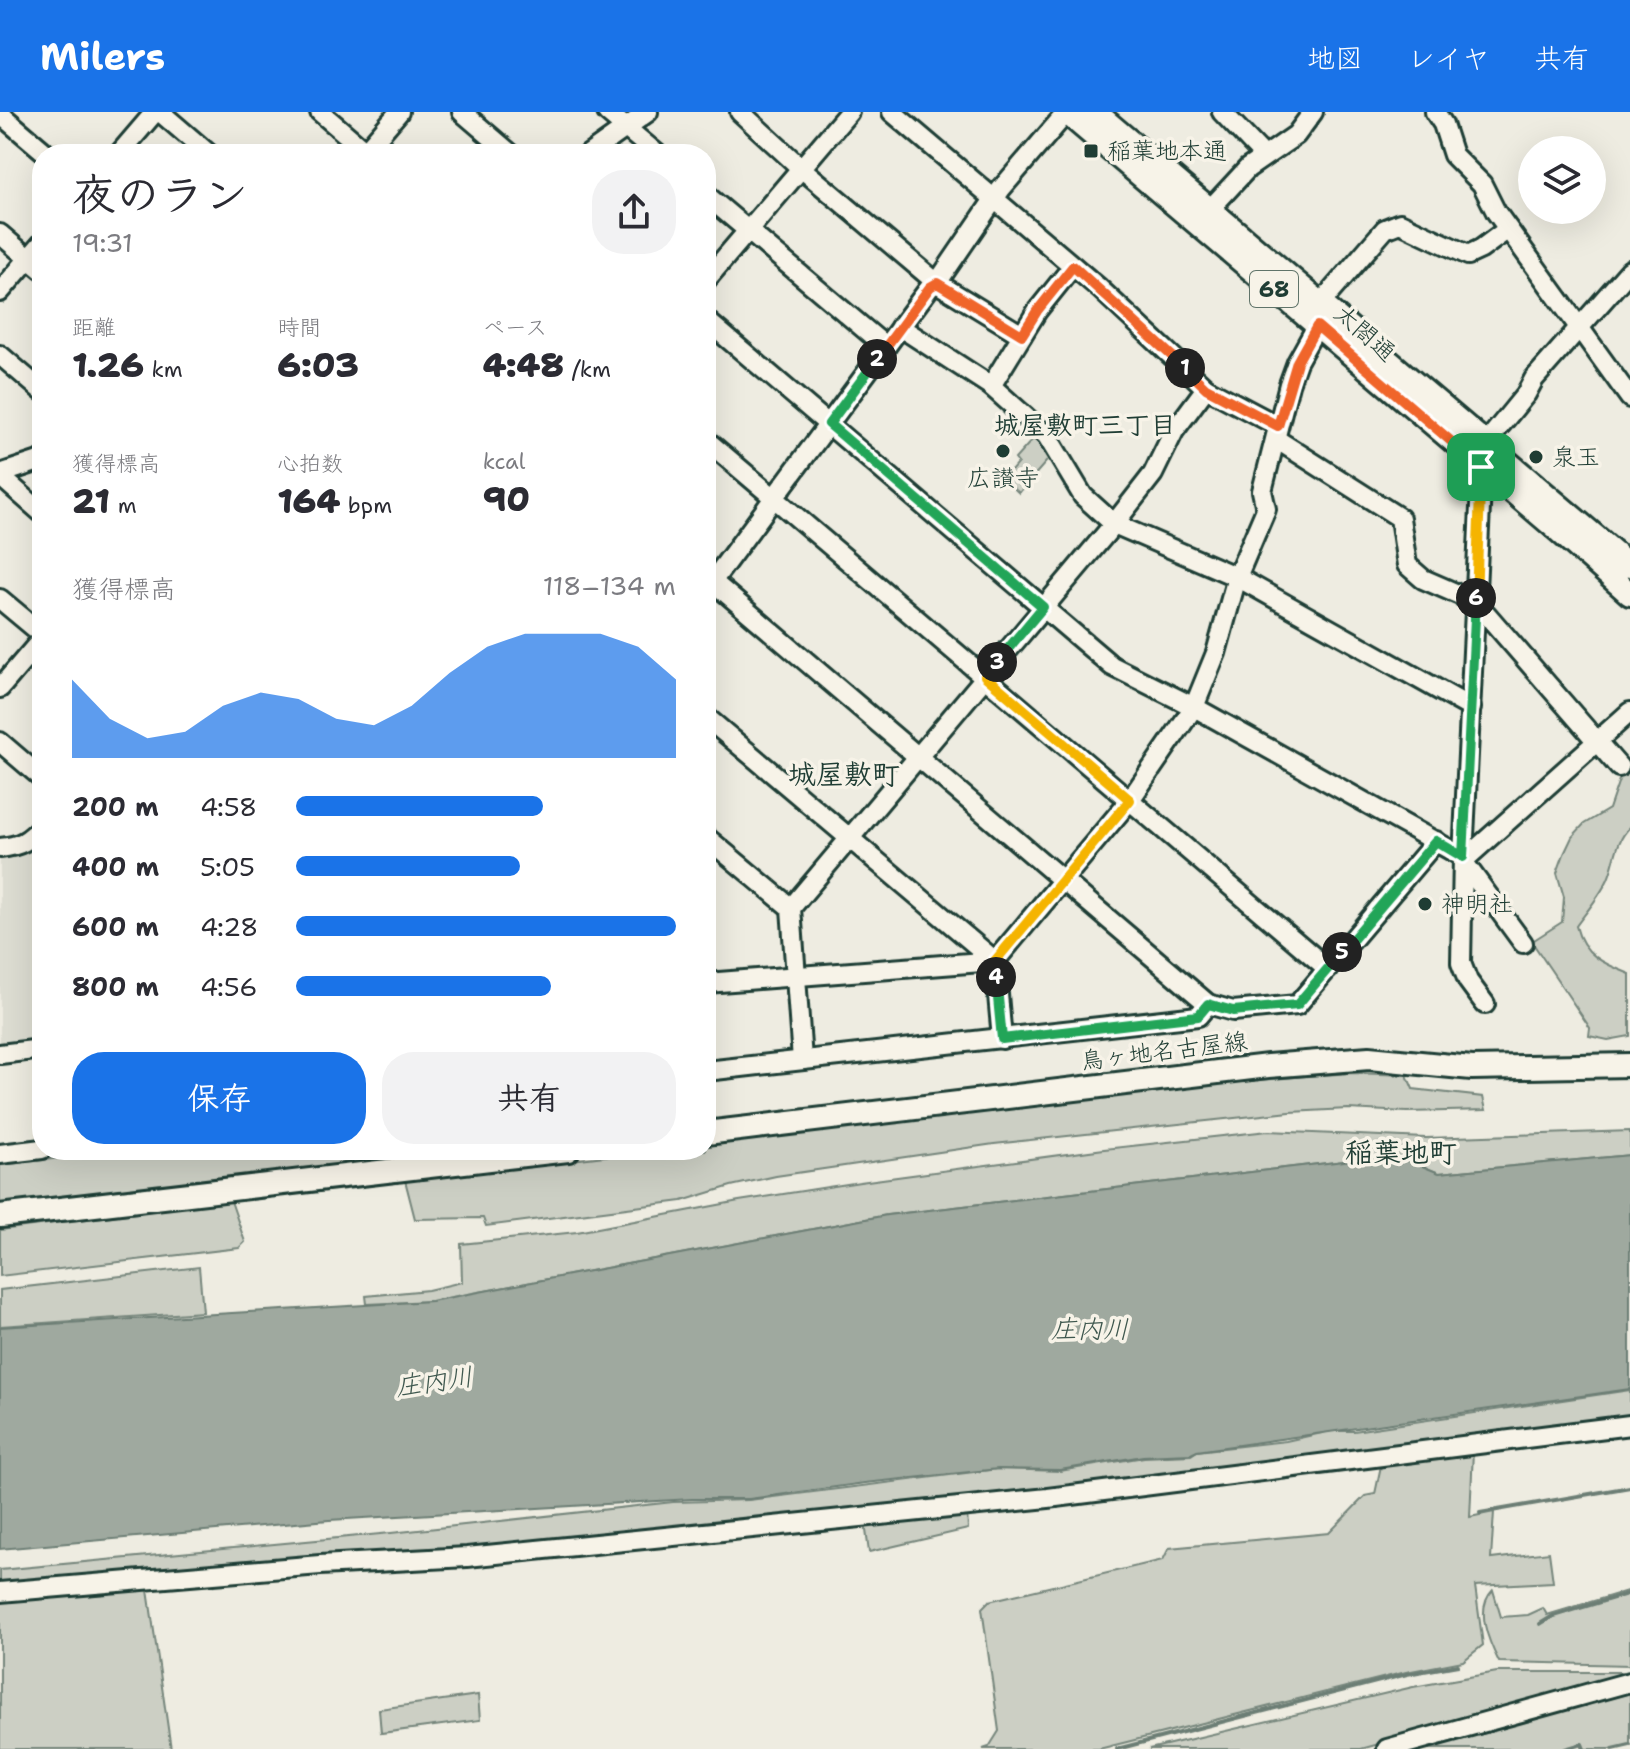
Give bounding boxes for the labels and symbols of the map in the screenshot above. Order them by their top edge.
place label: 稲葉地本通 [1107,135,1227,167]
marker: 稲葉地本通 [1082,142,1100,160]
road number: 68 [1250,271,1298,307]
street label: 太閤通 [1327,297,1403,369]
pin: 2 [857,339,897,379]
pin: 1 [1165,348,1205,388]
district label: 城屋敷町三丁目 [994,407,1176,442]
pin [1447,433,1515,501]
place label: 泉玉 [1552,441,1600,473]
marker: 広讃寺 [994,442,1012,460]
marker: 泉玉 [1527,448,1545,466]
place label: 広讃寺 [967,462,1039,494]
pin: 6 [1456,578,1496,618]
pin: 3 [977,642,1017,682]
district label: 城屋敷町 [788,755,900,793]
place label: 神明社 [1441,888,1513,920]
marker: 神明社 [1416,895,1434,913]
pin: 5 [1322,932,1362,972]
pin: 4 [976,957,1016,997]
street label: 鳥ヶ地名古屋線 [1079,1025,1249,1077]
district label: 稲葉地町 [1345,1133,1457,1171]
water label: 庄内川 [1051,1311,1129,1346]
water label: 庄内川 [393,1358,475,1404]

